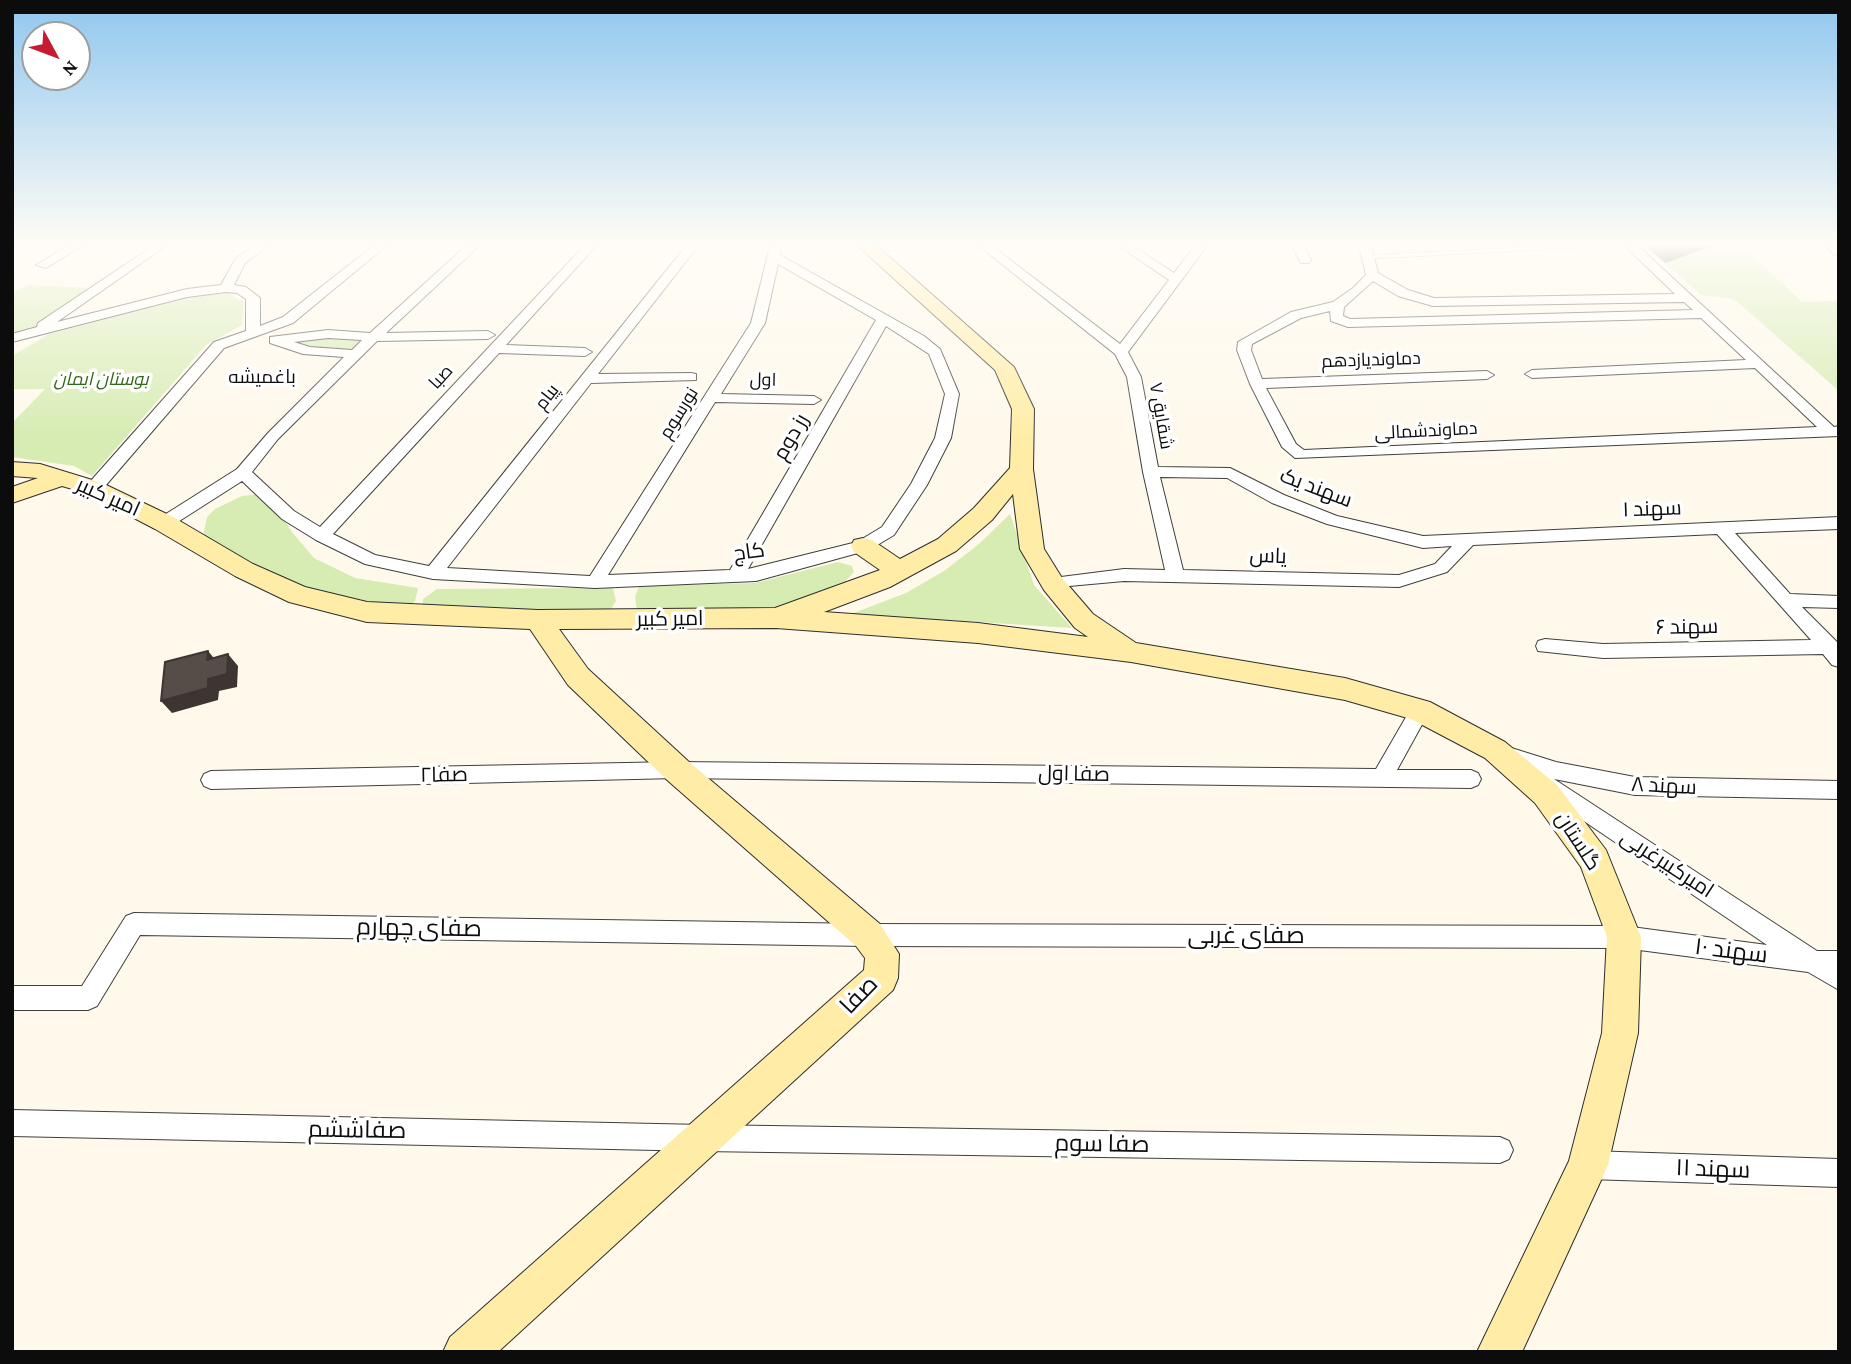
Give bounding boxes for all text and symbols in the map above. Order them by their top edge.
north arrow [21,21,91,91]
text: N [59,57,83,81]
street label: دماوندیازدهم [1321,347,1421,373]
street label: صبا [424,360,458,394]
district label: باغمیشه [228,366,296,388]
park label: بوستان ایمان [53,368,149,390]
street label: اول [749,369,777,391]
street label: پیام [530,380,564,414]
street label: شقایق ۷ [1145,381,1177,451]
street label: نورسوم [655,383,703,443]
street label: رز دوم [768,409,814,465]
street label: دماوندشمالی [1374,418,1478,444]
street label: سهند یک [1276,463,1356,513]
street label: امیر کبیر [72,472,144,522]
street label: سهند ۱ [1622,495,1682,523]
street label: کاج [732,537,766,567]
street label: یاس [1249,543,1287,569]
street label: امیر کبیر [636,606,704,632]
street label: سهند ۶ [1655,614,1719,640]
street label: صفا اول [1038,761,1110,787]
street label: صفا۲ [420,762,468,788]
street label: سهند ۸ [1631,772,1697,800]
street label: گلستان [1550,807,1606,875]
street label: امیرکبیرغربی [1616,824,1718,904]
street label: صفای چهارم [356,913,482,943]
street label: صفای غربی [1187,922,1305,950]
street label: سهند ۱۰ [1693,932,1769,970]
street label: صفا [834,970,884,1020]
street label: صفاششم [308,1115,406,1145]
street label: صفا سوم [1054,1129,1150,1159]
street label: سهند ۱۱ [1675,1153,1751,1185]

